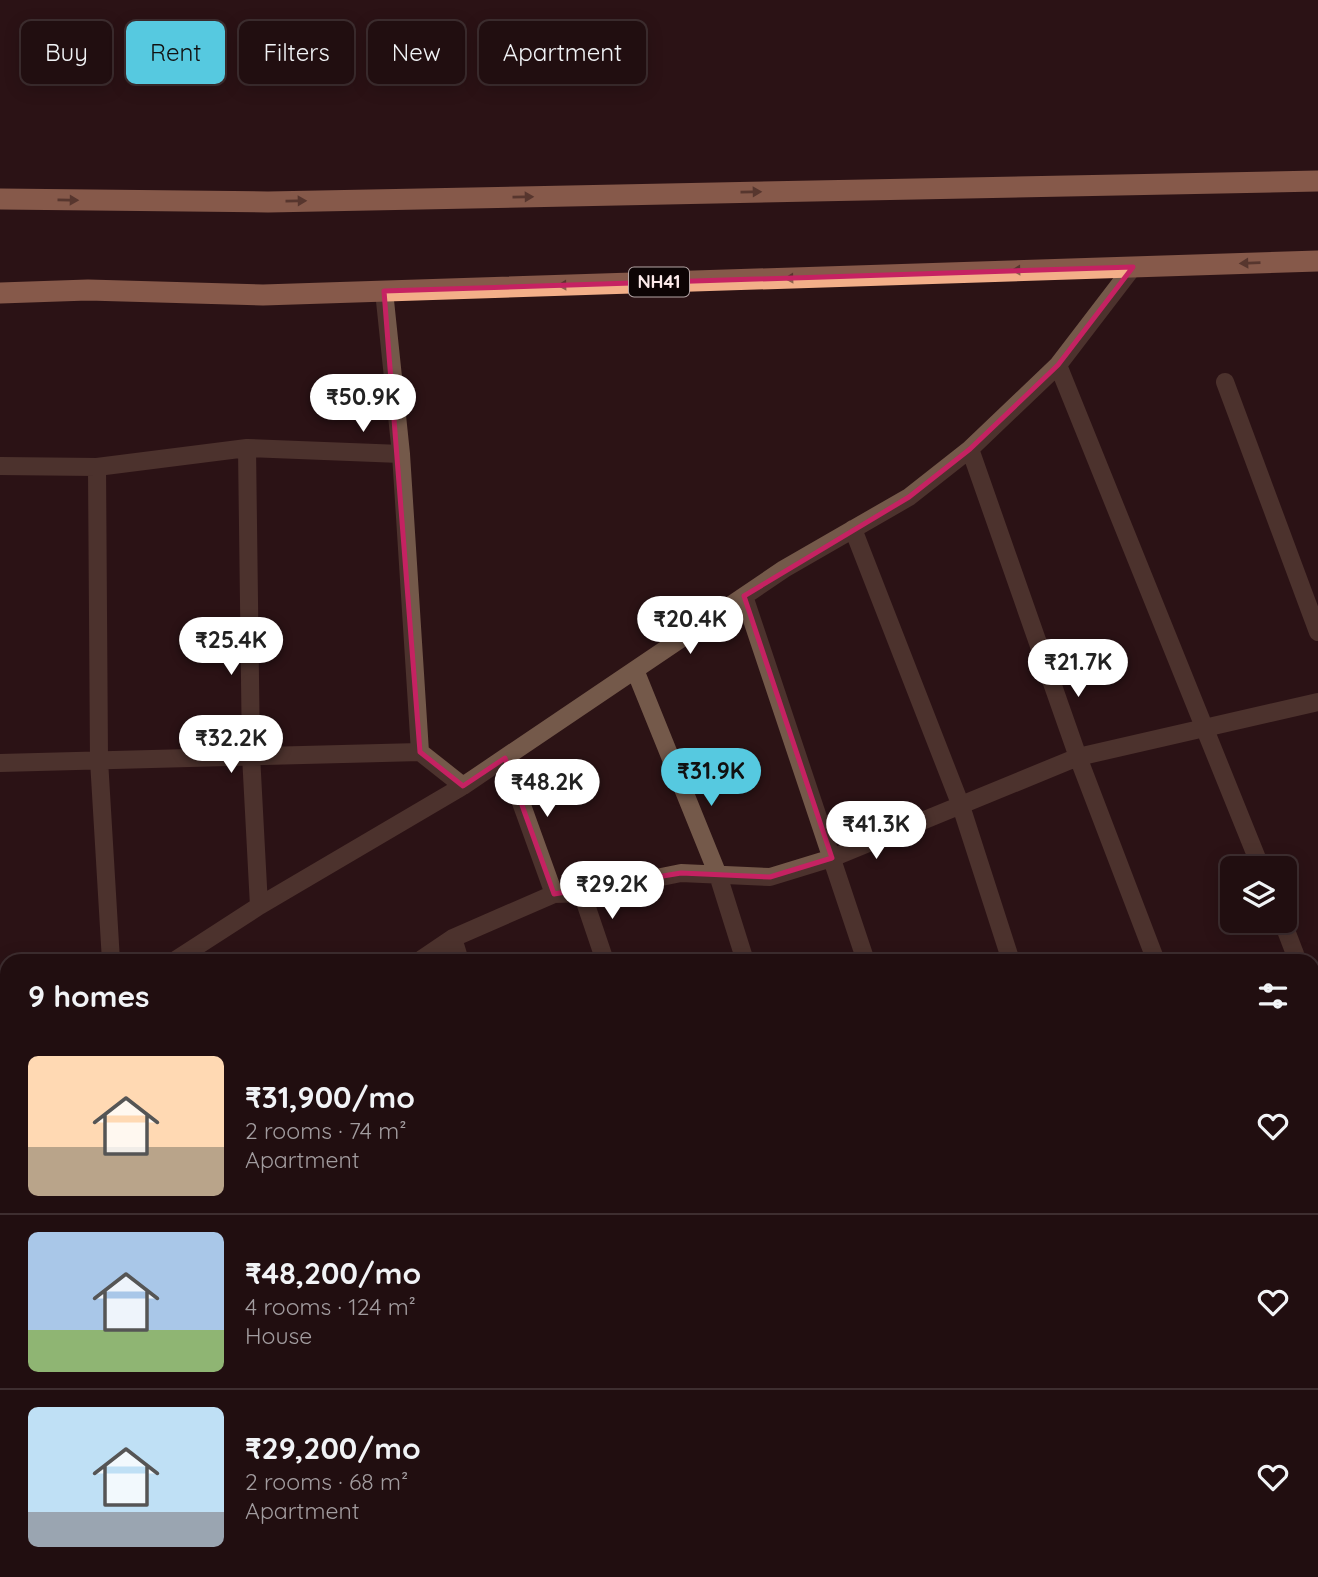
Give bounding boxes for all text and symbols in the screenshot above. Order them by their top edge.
chip: Buy [21,21,112,84]
chip: Rent [126,21,225,84]
chip: Filters [239,21,354,84]
chip: New [368,21,465,84]
chip: Apartment [479,21,646,84]
one-way arrow [740,186,762,198]
one-way arrow [512,191,534,202]
one-way arrow [57,194,79,206]
one-way arrow [285,195,307,207]
one-way arrow [1239,258,1261,269]
one-way arrow [1011,265,1033,276]
road number: NH41 [629,268,689,296]
one-way arrow [784,272,806,283]
one-way arrow [556,279,578,291]
pin: ₹50.9K [306,374,420,434]
text: ₹50.9K [326,382,400,411]
pin: ₹20.4K [633,596,747,656]
text: ₹20.4K [653,604,727,633]
pin: ₹25.4K [174,618,288,677]
text: ₹25.4K [195,625,267,654]
pin: ₹21.7K [1021,640,1135,699]
text: ₹21.7K [1044,647,1112,676]
pin: ₹32.2K [174,716,288,775]
text: ₹32.2K [195,723,267,752]
pin: ₹31.9K [654,748,768,808]
text: ₹31.9K [677,756,745,785]
pin: ₹48.2K [490,760,604,819]
text: ₹48.2K [511,767,583,796]
pin: ₹41.3K [819,802,933,861]
text: ₹41.3K [842,809,910,838]
map controls [1220,856,1297,933]
button: layers [1220,856,1297,933]
pin: ₹29.2K [555,862,669,921]
text: ₹29.2K [576,869,648,898]
text: 9 homes [28,977,150,1015]
icon: filters [1254,977,1292,1015]
text: ₹31,900/mo [245,1078,415,1116]
icon: home [84,1084,168,1168]
icon: heart [1254,1107,1292,1145]
text: 2 rooms · 74 m² [245,1116,407,1145]
text: Apartment [245,1145,359,1174]
text: ₹48,200/mo [245,1254,421,1292]
icon: home [84,1260,168,1344]
icon: heart [1254,1283,1292,1321]
text: 4 rooms · 124 m² [245,1292,416,1321]
text: House [245,1321,312,1350]
text: ₹29,200/mo [245,1429,421,1467]
icon: home [84,1435,168,1519]
icon: heart [1254,1458,1292,1496]
text: 2 rooms · 68 m² [245,1467,408,1496]
text: Apartment [245,1496,359,1525]

